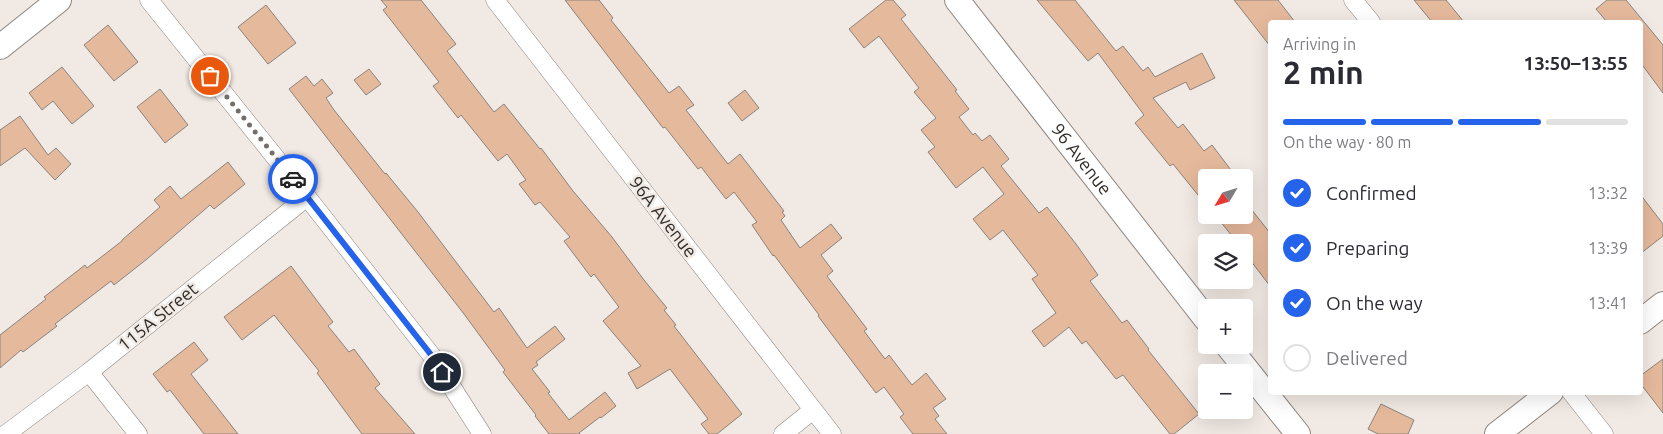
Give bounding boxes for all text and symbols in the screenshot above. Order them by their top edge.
text: Arriving in [1283,35,1356,53]
text: 13:50–13:55 [1523,52,1628,74]
text: 2 min [1283,54,1364,90]
pin [189,55,231,97]
icon: bag [196,62,224,90]
street label: 96 Avenue [1048,119,1116,198]
text: On the way · 80 m [1283,133,1411,151]
courier [268,154,318,204]
icon: car [279,165,307,193]
north arrow [1198,169,1252,224]
map controls [1198,169,1253,419]
street label: 96A Avenue [626,172,701,261]
icon: check [1283,179,1311,207]
text: Confirmed [1326,182,1417,204]
text: 13:32 [1588,184,1628,202]
button: layers [1198,234,1253,289]
icon: check [1283,234,1311,262]
text: Preparing [1326,237,1410,259]
text: 13:39 [1588,239,1628,257]
street label: 115A Street [114,278,201,354]
icon: check [1283,289,1311,317]
text: On the way [1326,292,1423,314]
text: 13:41 [1588,294,1628,312]
button: + [1198,299,1253,354]
text: Delivered [1326,347,1408,369]
pin [421,351,463,393]
icon: home [428,358,456,386]
button: − [1198,364,1253,419]

